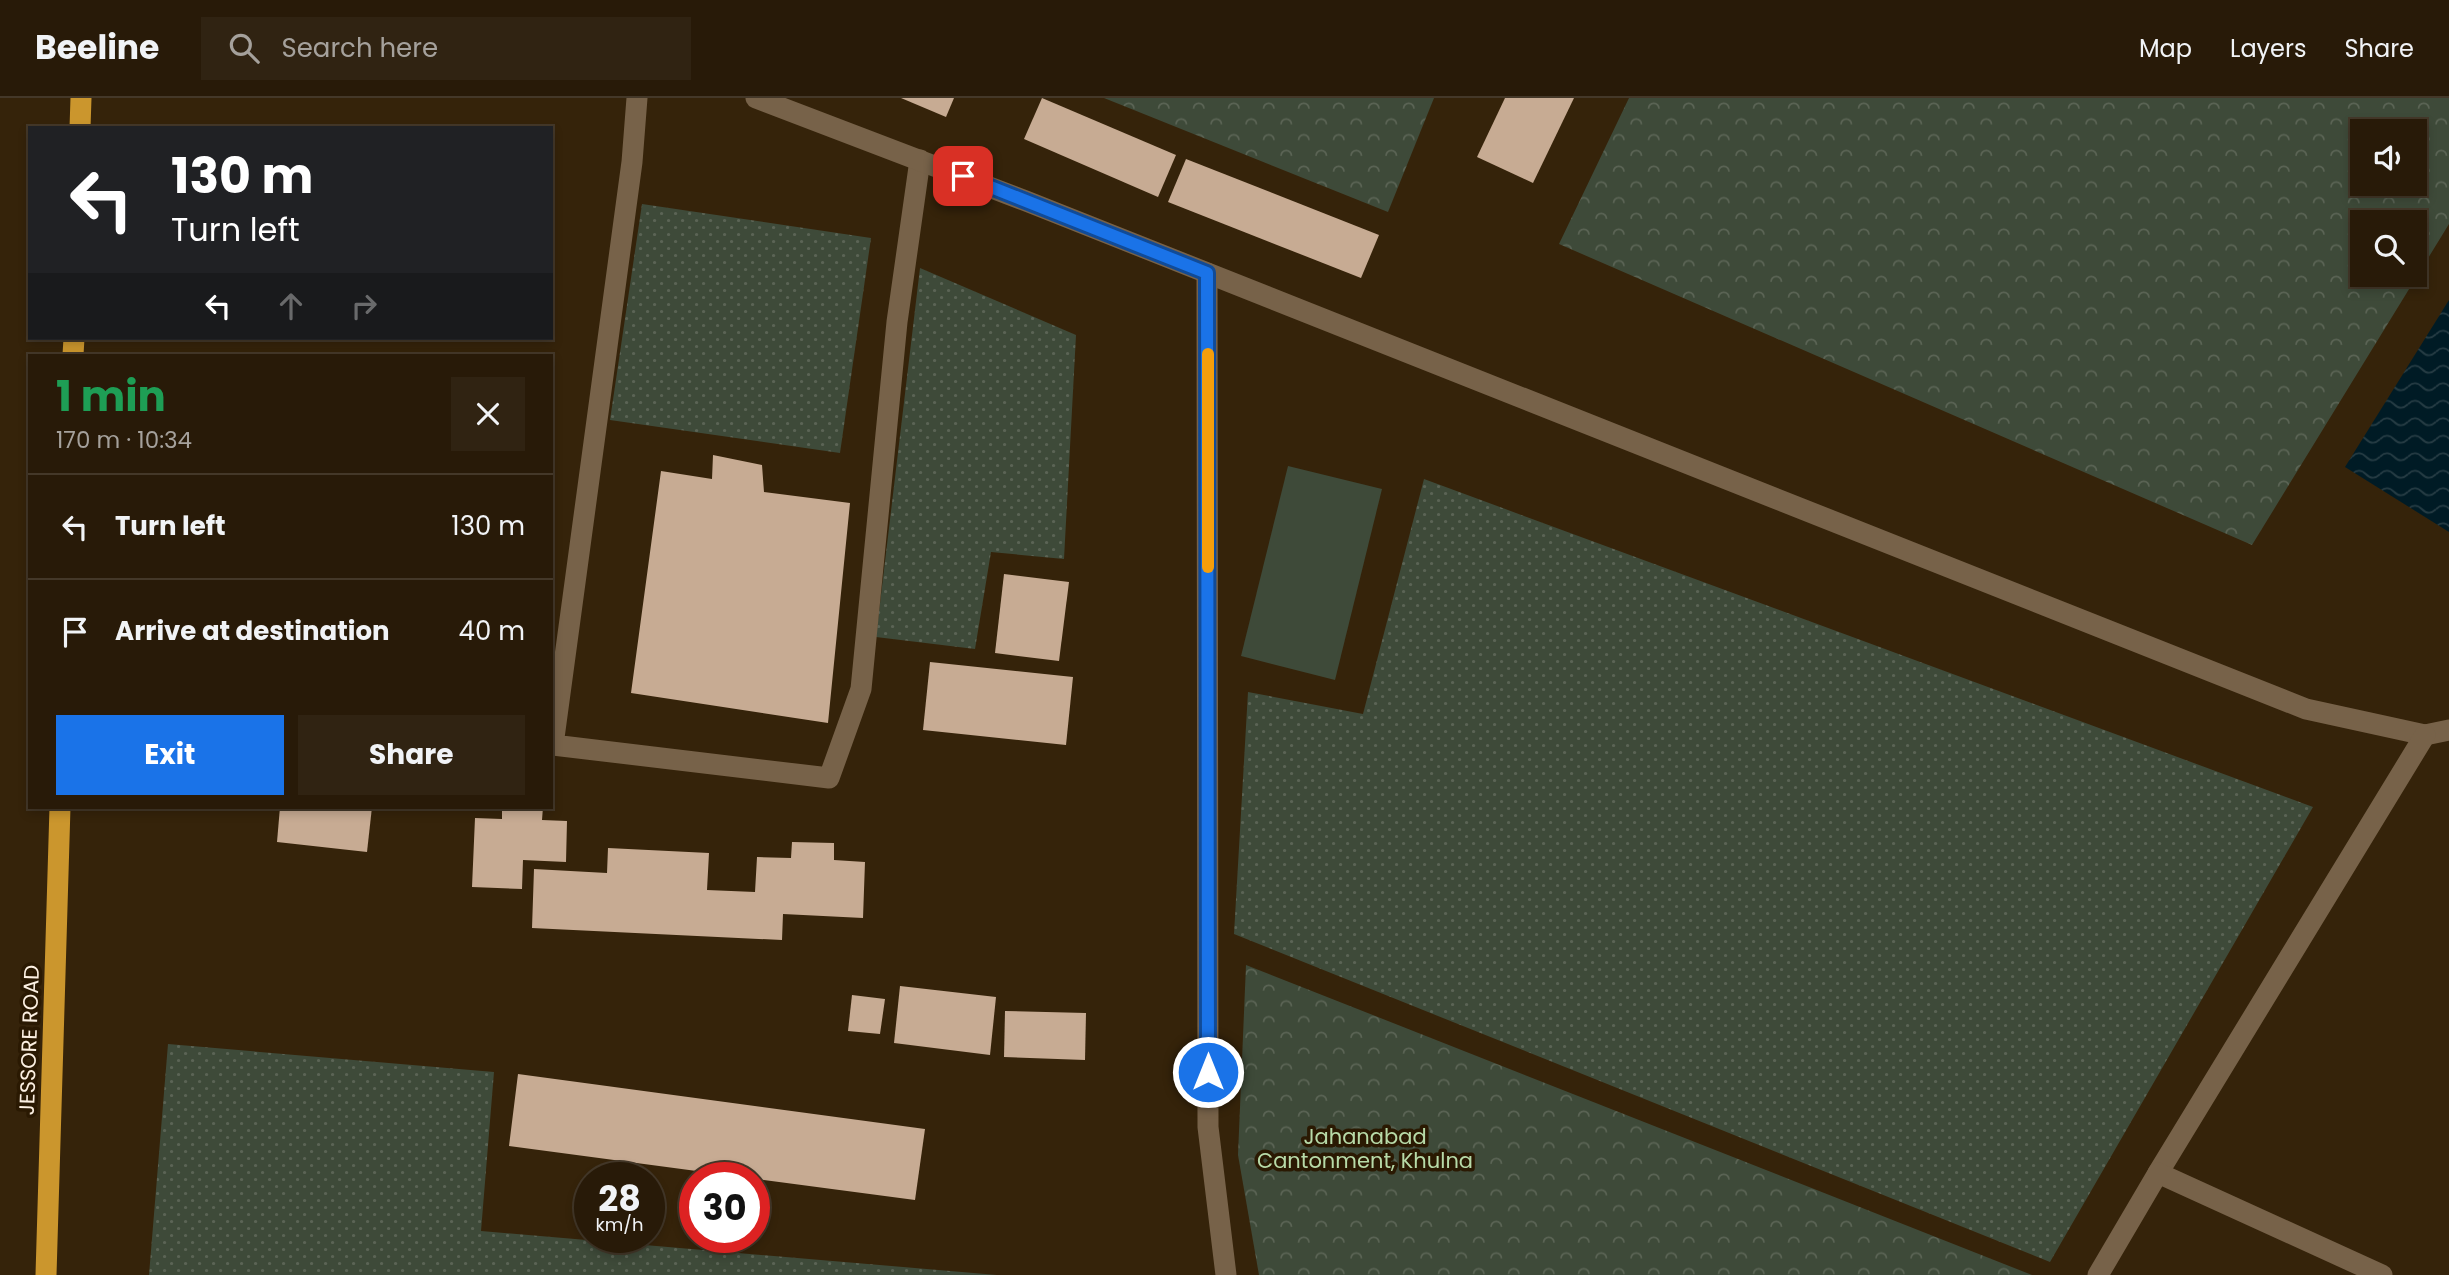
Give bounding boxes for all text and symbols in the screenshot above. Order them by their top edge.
search box [201,17,691,80]
text: Beeline [35,24,159,71]
icon: search [225,29,263,67]
text: Search here [281,30,438,66]
text: Map [2139,32,2192,65]
text: Layers [2230,32,2306,65]
text: Share [2344,32,2414,65]
map controls [2350,119,2427,287]
button: sound [2350,119,2427,196]
text: 130 m [171,142,313,210]
pin [933,146,993,206]
icon: left [56,154,147,245]
icon: arrive [944,157,982,195]
text: Turn left [171,207,300,252]
button: search [2350,210,2427,287]
icon: left [199,287,237,325]
icon: ahead [272,287,310,325]
icon: right [345,287,383,325]
text: 1 min [56,367,166,426]
button: close [451,377,525,451]
text: 170 m · 10:34 [56,424,192,456]
icon: left [56,508,94,546]
text: Turn left [115,508,226,544]
text: 130 m [451,508,525,544]
icon: arrive [56,613,94,651]
text: Arrive at destination [115,613,390,649]
text: 40 m [459,613,525,649]
button: Exit [56,715,284,795]
button: Share [298,715,525,795]
street label: JESSORE ROAD [12,964,46,1116]
position arrow [1171,1035,1245,1109]
park label: Jahanabad Cantonment, Khulna [1257,1122,1473,1175]
speed limit sign: 30 [679,1162,770,1253]
text: 28 [598,1174,641,1223]
text: km/h [596,1212,643,1237]

